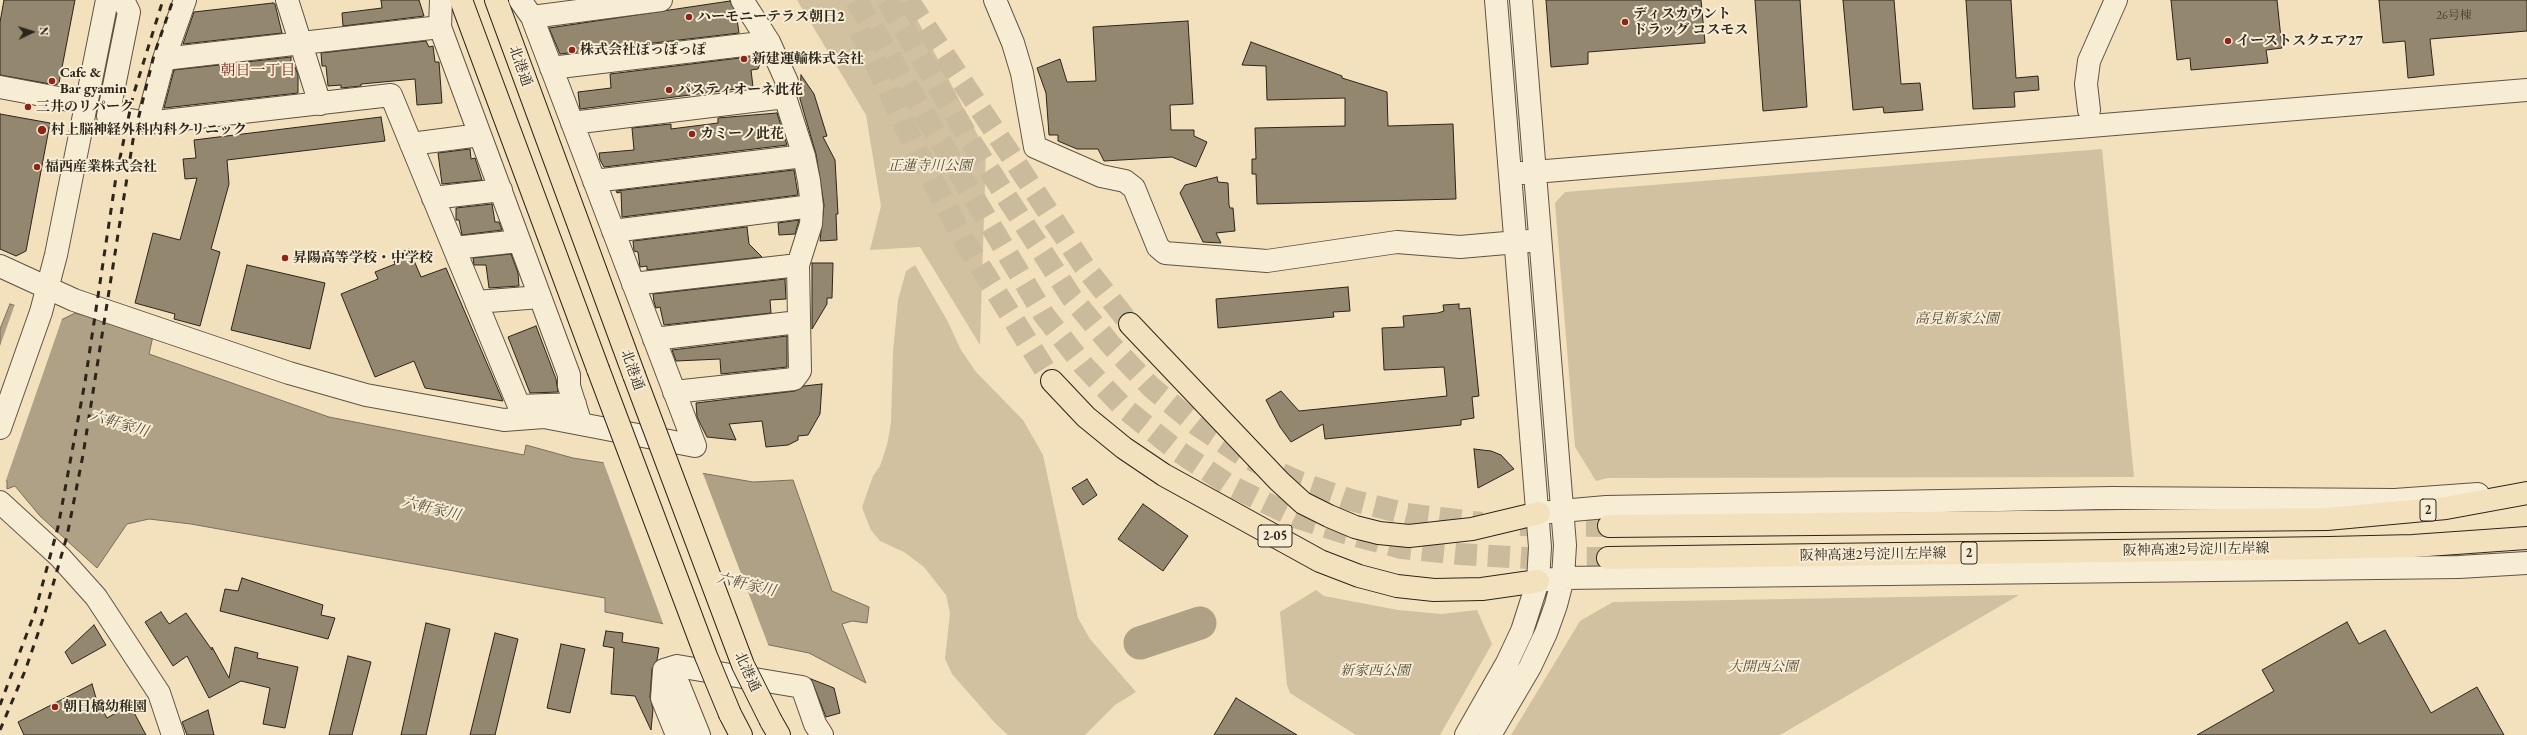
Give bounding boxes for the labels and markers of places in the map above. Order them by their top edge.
place label: ディスカウント ドラッグ コスモス [1633,6,1748,38]
place label: ハーモニーテラス朝日2 [697,9,844,25]
marker: ハーモニーテラス朝日2 [684,12,694,22]
marker: ディスカウント ドラッグ コスモス [1620,17,1630,27]
place label: イーストスクエア27 [2236,33,2363,49]
marker: イーストスクエア27 [2223,36,2233,46]
place label: 株式会社ぽっぽっぽ [580,42,706,58]
marker: 株式会社ぽっぽっぽ [567,45,577,55]
place label: 新建運輸株式会社 [752,51,864,67]
marker: 新建運輸株式会社 [739,54,749,64]
place label: Cafe & Bar gyamin [60,65,127,98]
marker: Cafe & Bar gyamin [47,76,57,86]
place label: パスティオーネ此花 [677,82,803,98]
marker: パスティオーネ此花 [664,85,674,95]
place label: 三井のリパーク [36,99,134,115]
marker: 三井のリパーク [23,102,33,112]
place label: 村上脳神経外科内科クリニック [51,122,247,138]
marker: 村上脳神経外科内科クリニック [36,124,48,136]
place label: カミーノ此花 [700,126,784,142]
marker: カミーノ此花 [687,129,697,139]
place label: 福西産業株式会社 [45,159,157,175]
marker: 福西産業株式会社 [32,162,42,172]
place label: 昇陽高等学校・中学校 [293,250,433,266]
marker: 昇陽高等学校・中学校 [280,253,290,263]
place label: 朝日橋幼稚園 [63,699,147,715]
marker: 朝日橋幼稚園 [50,702,60,712]

